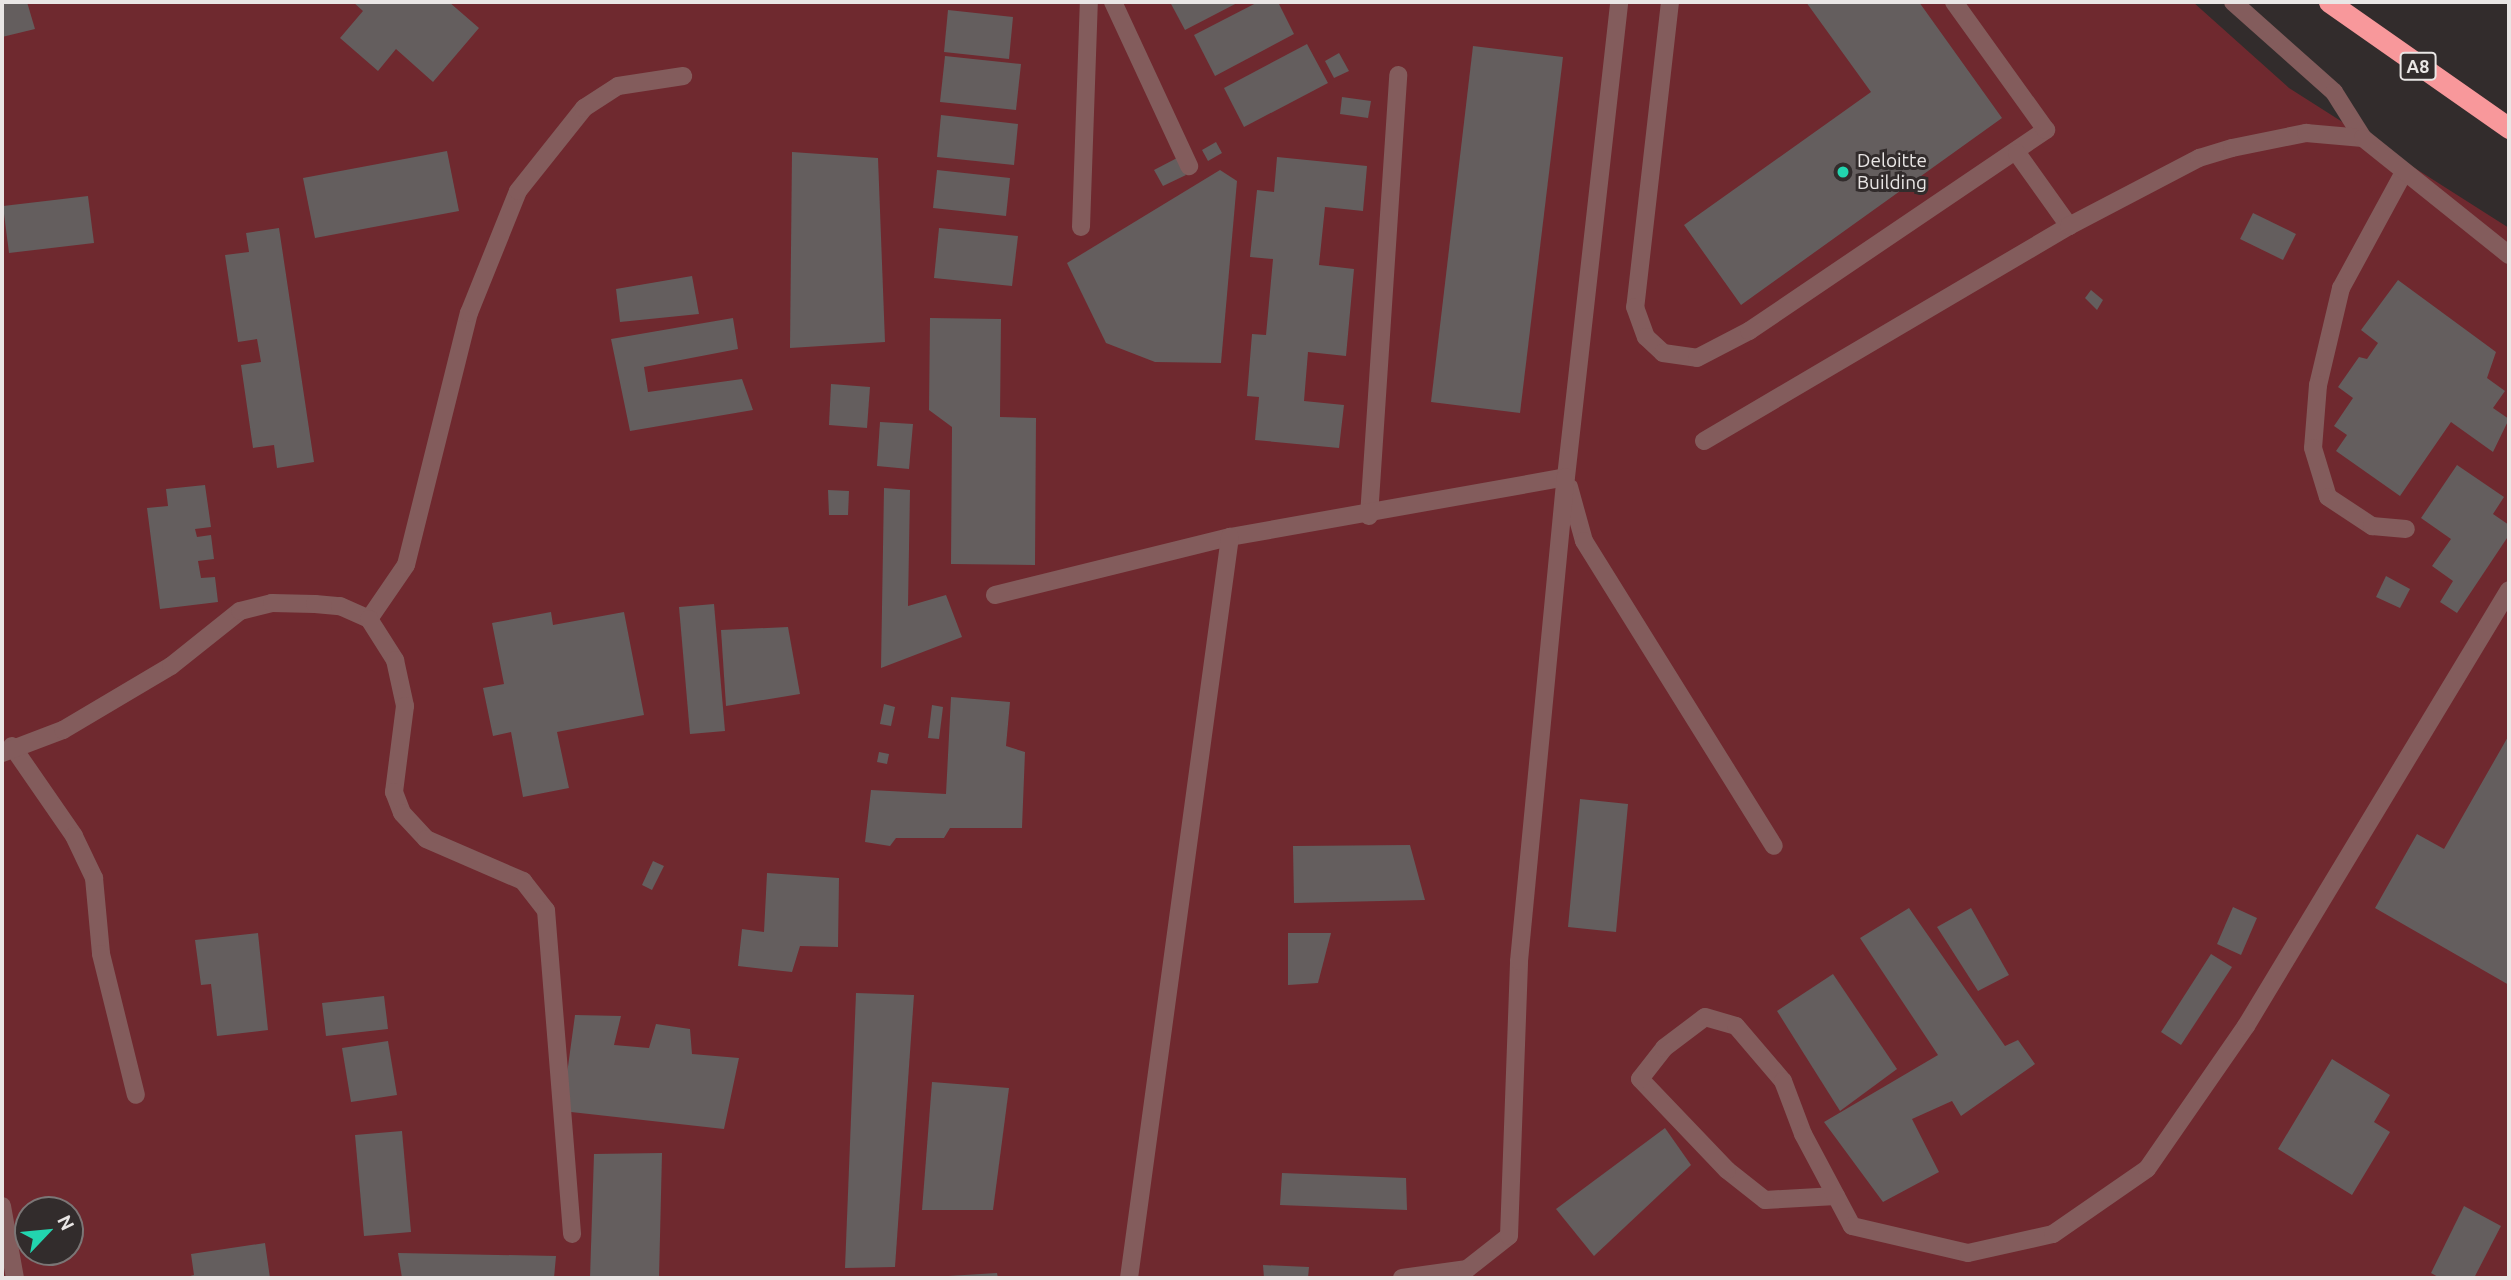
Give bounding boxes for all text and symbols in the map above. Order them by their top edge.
road number: A8 [2399,52,2437,80]
place label: Deloitte Building [1857,150,1927,194]
marker: Deloitte Building [1835,164,1851,180]
north arrow [14,1196,84,1266]
text: N [53,1211,79,1234]

